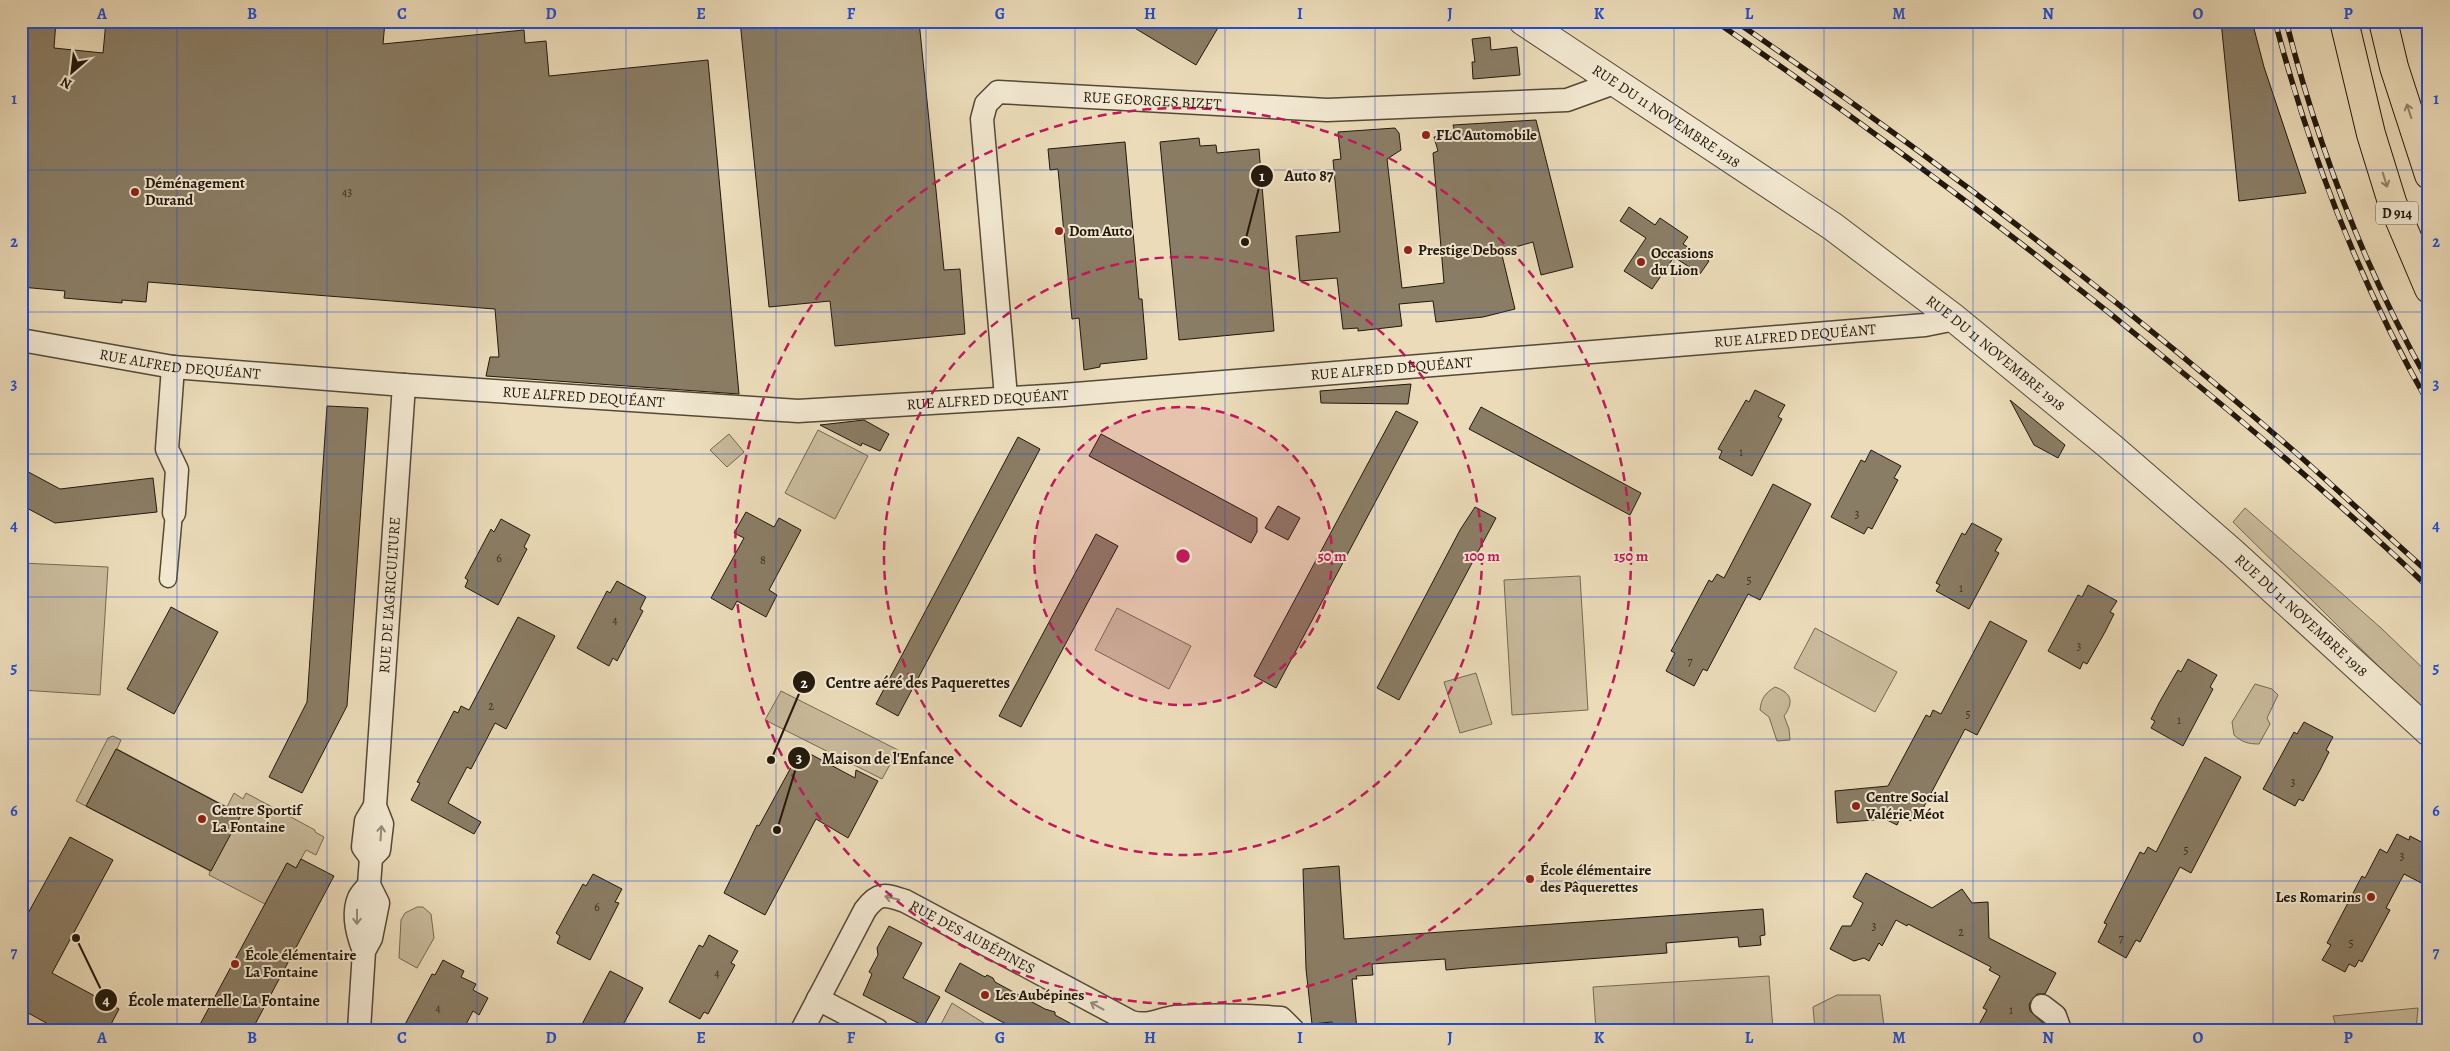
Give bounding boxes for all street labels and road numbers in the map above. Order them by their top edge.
street label: RUE DU 11 NOVEMBRE 1918 [1588,60,1744,172]
street label: RUE GEORGES BIZET [1082,87,1223,114]
road number: D 914 [2376,202,2418,224]
street label: RUE DU 11 NOVEMBRE 1918 [1922,291,2069,415]
street label: RUE ALFRED DEQUÉANT [1713,319,1878,352]
street label: RUE ALFRED DEQUÉANT [98,344,262,384]
street label: RUE ALFRED DEQUÉANT [1310,352,1474,385]
street label: RUE ALFRED DEQUÉANT [502,382,666,412]
street label: RUE ALFRED DEQUÉANT [906,384,1070,414]
street label: RUE DE L'AGRICULTURE [374,516,405,674]
street label: RUE DU 11 NOVEMBRE 1918 [2230,549,2372,681]
street label: RUE DES AUBÉPINES [906,895,1039,979]

